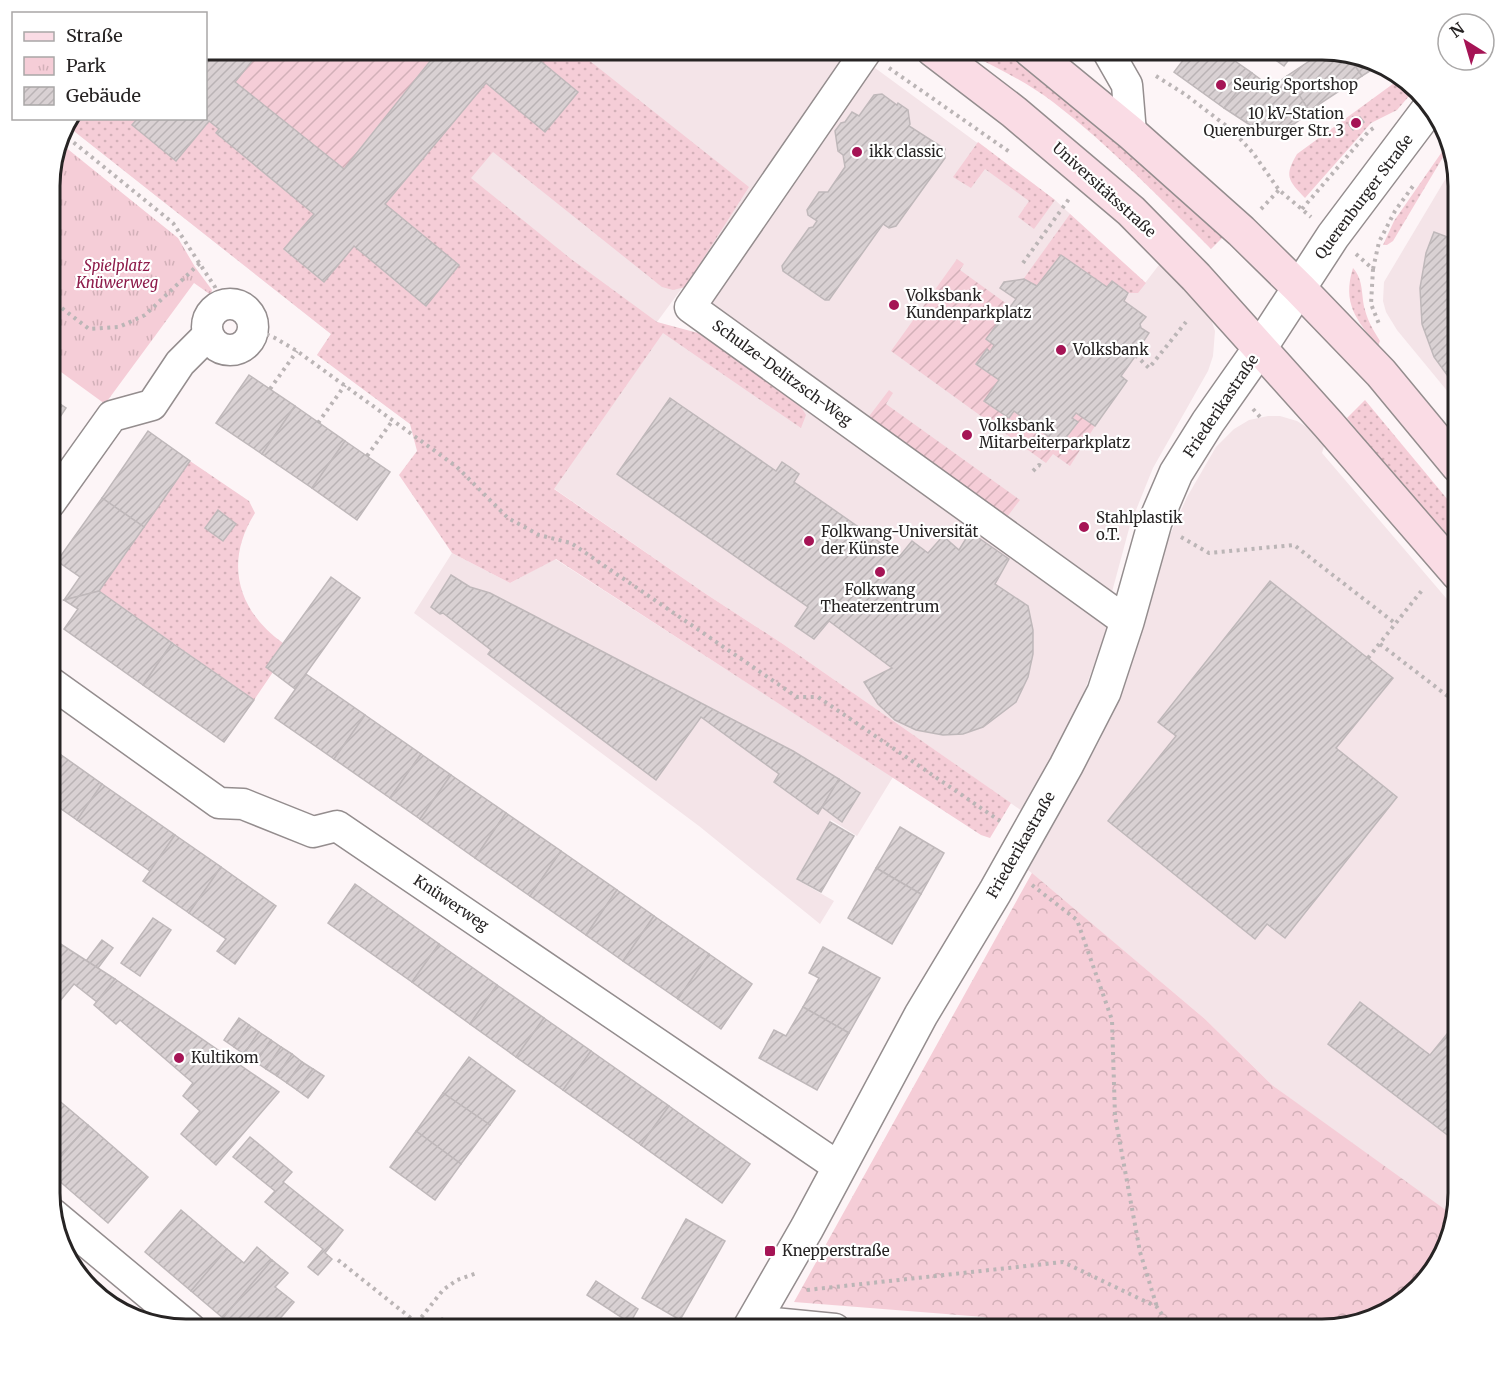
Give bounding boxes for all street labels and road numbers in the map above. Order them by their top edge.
street label: Querenburger Straße [1311,130,1417,263]
street label: Universitätsstraße [1049,138,1160,241]
street label: Schulze-Delitzsch-Weg [709,316,856,430]
street label: Friederikastraße [1179,350,1262,461]
street label: Friederikastraße [982,788,1059,902]
street label: Knüwerweg [410,870,493,935]

